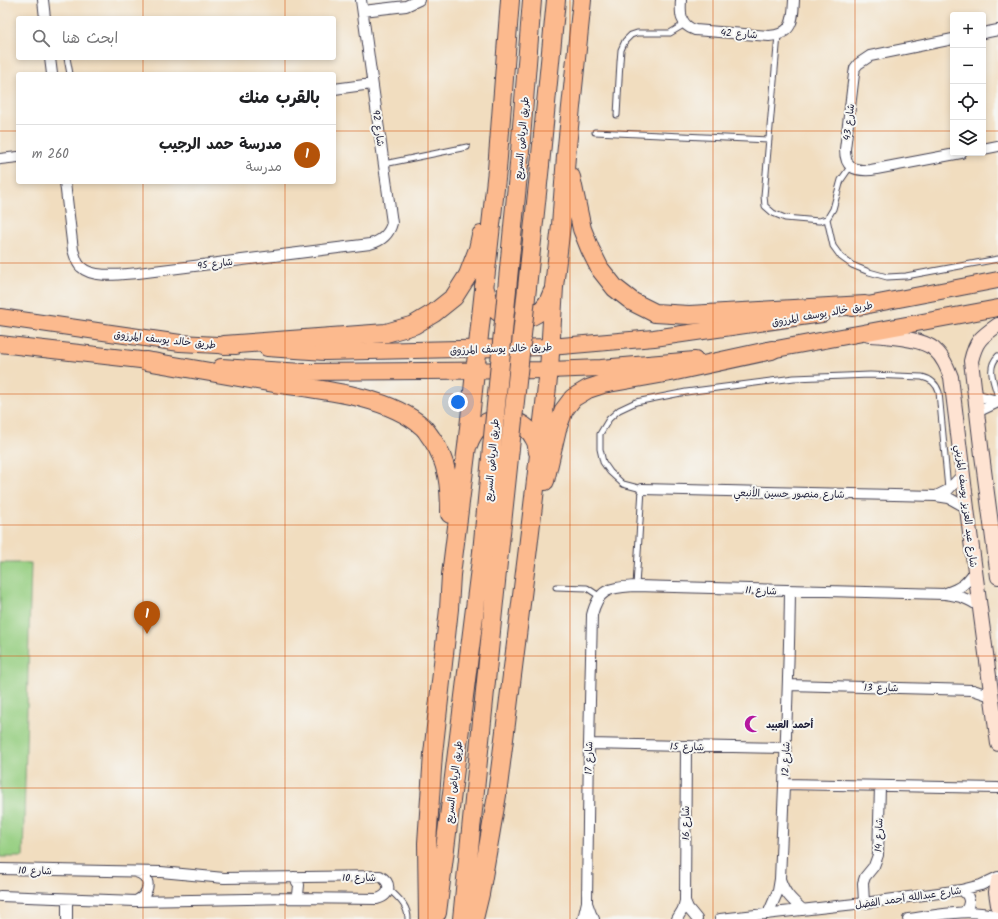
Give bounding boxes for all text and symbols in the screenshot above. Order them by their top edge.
map controls [950,12,986,156]
button: + [950,12,986,48]
search box [16,16,336,60]
street label: شارع 42 [720,25,758,43]
icon: search [30,27,52,49]
text: ابحث هنا [62,27,118,51]
button: − [950,48,986,84]
button: locate [950,84,986,120]
text: بالقرب منك [239,85,320,112]
street label: طريق الرياض السريع [510,96,534,180]
street label: شارع 43 [839,103,859,141]
street label: شارع 92 [368,109,388,148]
button: layers [950,120,986,156]
text: مدرسة حمد الرجيب [159,133,282,157]
text: 260 m [32,144,69,165]
text: 1 [305,144,309,165]
text: مدرسة [246,157,282,178]
street label: شارع 95 [196,254,234,274]
street label: طريق خالد يوسف المرزوق [770,297,874,331]
street label: طريق خالد يوسف المرزوق [113,327,217,353]
street label: طريق خالد يوسف المرزوق [450,339,553,359]
your location [448,392,468,412]
street label: طريق الرياض السريع [480,418,504,502]
street label: شارع عبد العزيز يوسف المزيني [950,444,982,569]
street label: شارع منصور حسين الأنبعي [733,485,845,504]
street label: شارع 11 [745,582,777,600]
pin: 1 [134,601,160,634]
street label: شارع 13 [864,680,899,696]
mosque icon: أحمد العبيد [743,714,763,734]
place label: أحمد العبيد [766,717,813,733]
street label: شارع 15 [670,739,704,755]
street label: طريق الرياض السريع [441,740,467,824]
street label: شارع 17 [581,741,597,775]
street label: شارع 12 [777,741,795,777]
street label: شارع 16 [678,806,694,840]
street label: شارع 14 [870,817,888,852]
street label: شارع 10 [18,863,52,879]
street label: شارع 10 [342,870,376,886]
street label: شارع عبدالله أحمد الفضل [854,883,963,913]

